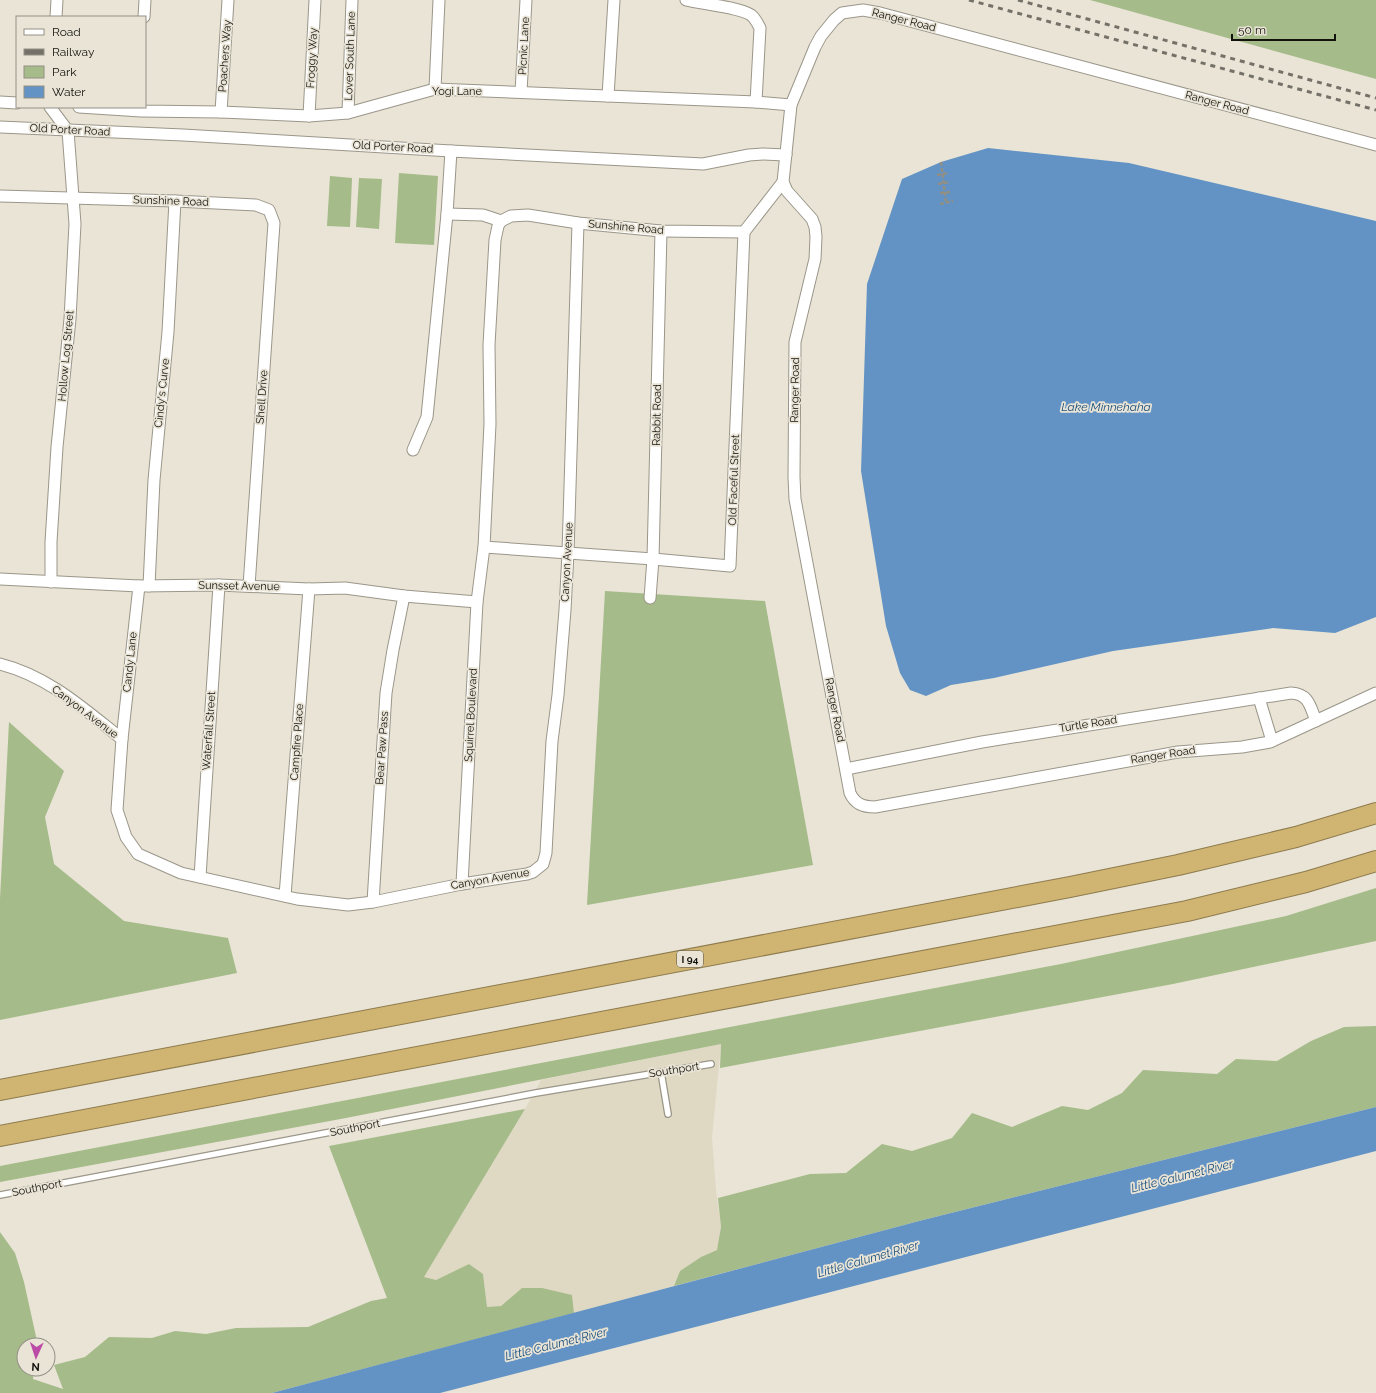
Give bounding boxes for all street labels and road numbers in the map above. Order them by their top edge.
street label: Ranger Road [871,6,938,34]
street label: Lover South Lane [342,11,358,101]
street label: Picnic Lane [516,16,532,75]
street label: Poachers Way [216,19,234,93]
street label: Froggy Way [304,27,320,89]
street label: Yogi Lane [432,85,483,98]
street label: Ranger Road [1184,88,1250,118]
street label: Old Porter Road [29,121,111,139]
street label: Old Porter Road [352,138,434,156]
street label: Sunshine Road [133,193,209,209]
street label: Sunshine Road [588,217,664,237]
street label: Hollow Log Street [56,310,76,402]
street label: Cindy's Curve [152,357,172,428]
street label: Ranger Road [788,357,802,423]
street label: Shell Drive [254,369,270,425]
street label: Rabbit Road [650,384,664,446]
street label: Old Faceful Street [726,434,742,526]
street label: Canyon Avenue [558,521,576,602]
street label: Sunsset Avenue [198,579,280,593]
street label: Candy Lane [120,631,140,693]
street label: Squirrel Boulevard [462,668,480,762]
street label: Ranger Road [822,677,848,744]
street label: Canyon Avenue [49,683,121,741]
street label: Waterfall Street [200,691,218,771]
street label: Campfire Place [288,703,306,781]
street label: Bear Paw Pass [373,711,391,785]
street label: Turtle Road [1058,713,1118,735]
street label: Ranger Road [1130,743,1197,767]
street label: Canyon Avenue [450,866,531,892]
road number: I 94 [677,951,703,967]
street label: Southport [648,1060,700,1080]
street label: Southport [329,1117,381,1139]
street label: Southport [11,1177,63,1199]

